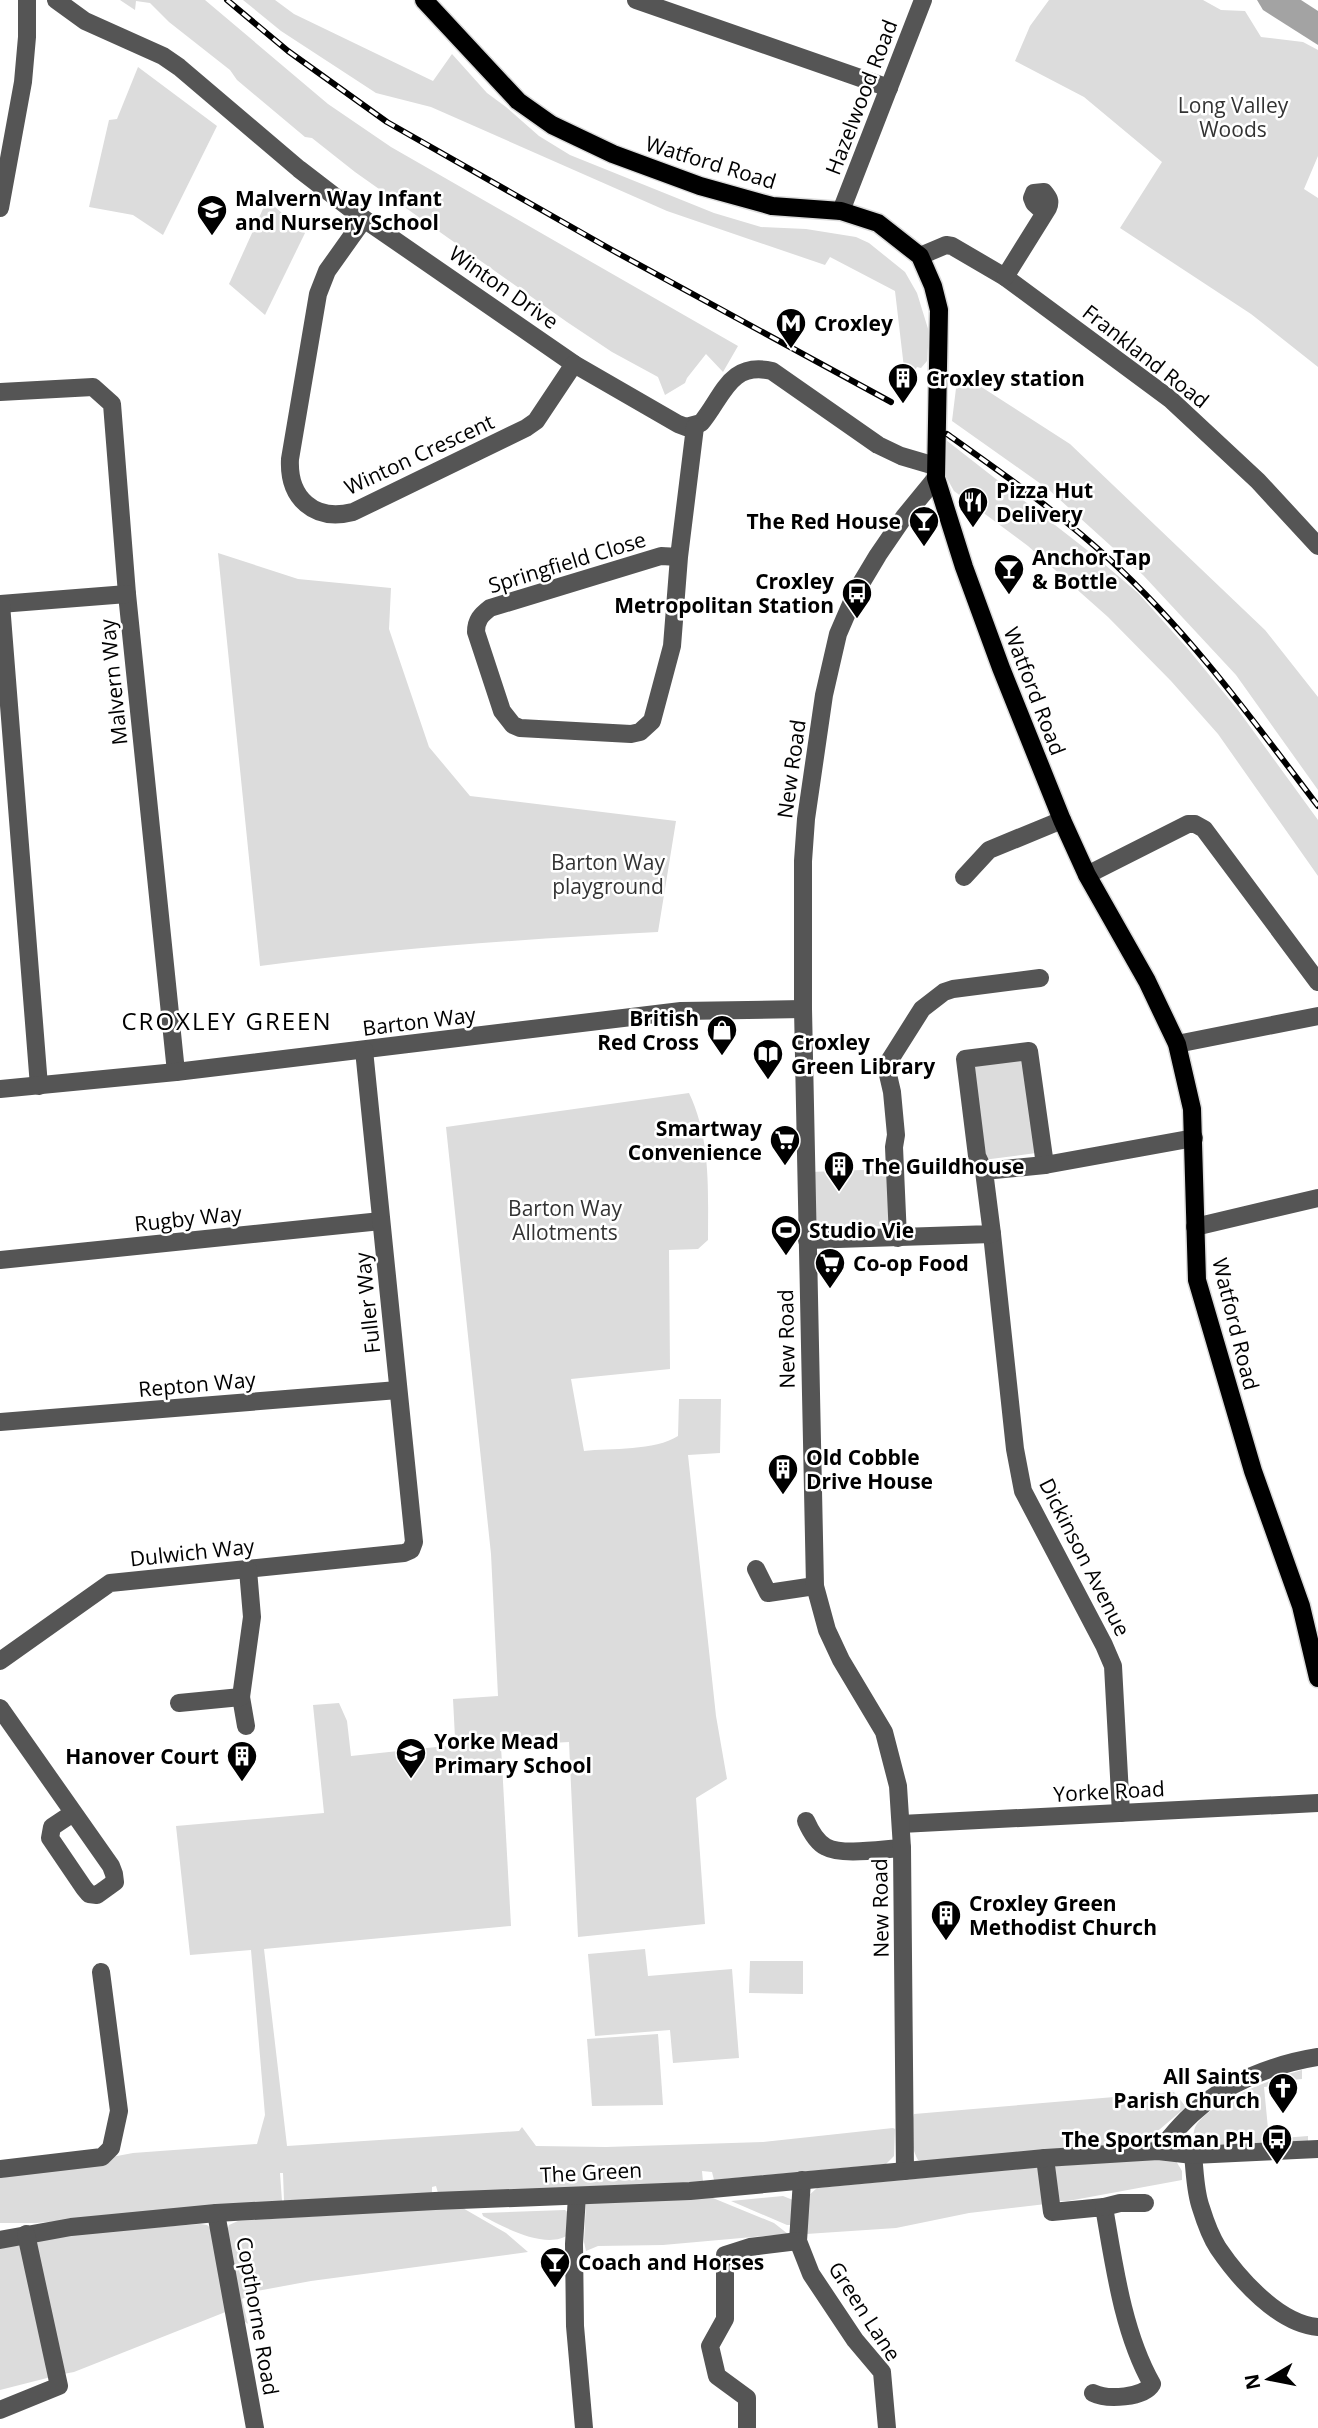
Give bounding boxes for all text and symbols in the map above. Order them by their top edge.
street label: Hazelwood Road [819,15,903,179]
park label: Long Valley Woods [1178,91,1289,143]
street label: Watford Road [642,129,780,195]
place label: Malvern Way Infant and Nursery School [235,184,442,236]
school or university icon: Malvern Way Infant and Nursery School [195,193,229,237]
street label: Winton Drive [444,239,564,335]
street label: Frankland Road [1077,298,1215,414]
metro station icon: Croxley [774,306,808,350]
place label: Croxley [814,309,893,337]
building icon: Croxley station [886,361,920,405]
place label: Croxley station [926,364,1085,392]
street label: Winton Crescent [340,407,498,501]
place label: Pizza Hut Delivery [996,476,1093,528]
restaurant icon: Pizza Hut Delivery [956,485,990,529]
bar icon: The Red House [907,504,941,548]
place label: The Red House [746,507,901,535]
street label: Springfield Close [485,525,649,599]
place label: Anchor Tap & Bottle [1032,543,1151,595]
bar icon: Anchor Tap & Bottle [992,552,1026,596]
place label: Croxley Metropolitan Station [614,567,834,619]
bus stop icon: Croxley Metropolitan Station [840,576,874,620]
street label: Malvern Way [92,617,134,746]
street label: Watford Road [998,623,1072,759]
street label: New Road [770,718,812,820]
park label: Barton Way playground [551,848,665,900]
street label: Barton Way [361,1000,478,1042]
district label: CROXLEY GREEN [122,1004,332,1037]
place label: British Red Cross [597,1004,699,1056]
shop icon: British Red Cross [705,1013,739,1057]
place label: Croxley Green Library [791,1028,935,1080]
library icon: Croxley Green Library [751,1037,785,1081]
place label: Smartway Convenience [628,1114,762,1166]
supermarket icon: Smartway Convenience [768,1123,802,1167]
building icon: The Guildhouse [822,1149,856,1193]
place label: The Guildhouse [862,1152,1024,1180]
park label: Barton Way Allotments [508,1194,622,1246]
street label: Rugby Way [133,1198,243,1238]
sports icon: Studio Vie [769,1213,803,1257]
place label: Studio Vie [809,1216,914,1244]
supermarket icon: Co-op Food [813,1246,847,1290]
place label: Co-op Food [853,1249,969,1277]
street label: Fuller Way [348,1250,386,1355]
street label: Watford Road [1206,1255,1266,1393]
street label: New Road [771,1289,801,1389]
street label: Repton Way [137,1365,257,1403]
place label: Old Cobble Drive House [806,1443,933,1495]
building icon: Old Cobble Drive House [766,1452,800,1496]
street label: Dickinson Avenue [1033,1473,1137,1641]
street label: Dulwich Way [128,1531,256,1572]
place label: Yorke Mead Primary School [434,1727,592,1779]
school or university icon: Yorke Mead Primary School [394,1736,428,1780]
building icon: Hanover Court [225,1739,259,1783]
place label: Hanover Court [65,1742,219,1770]
street label: Yorke Road [1053,1774,1165,1808]
street label: New Road [865,1858,895,1958]
place label: Croxley Green Methodist Church [969,1889,1157,1941]
building icon: Croxley Green Methodist Church [929,1898,963,1942]
place label: All Saints Parish Church [1113,2062,1260,2114]
church icon: All Saints Parish Church [1266,2071,1300,2115]
bus stop icon: The Sportsman PH [1260,2122,1294,2166]
place label: The Sportsman PH [1061,2125,1254,2153]
street label: The Green [539,2155,643,2189]
street label: Copthorne Road [230,2235,286,2397]
bar icon: Coach and Horses [538,2245,572,2289]
place label: Coach and Horses [578,2248,764,2276]
street label: Green Lane [822,2256,908,2366]
north arrow [1234,2344,1304,2414]
text: N [1238,2372,1266,2392]

